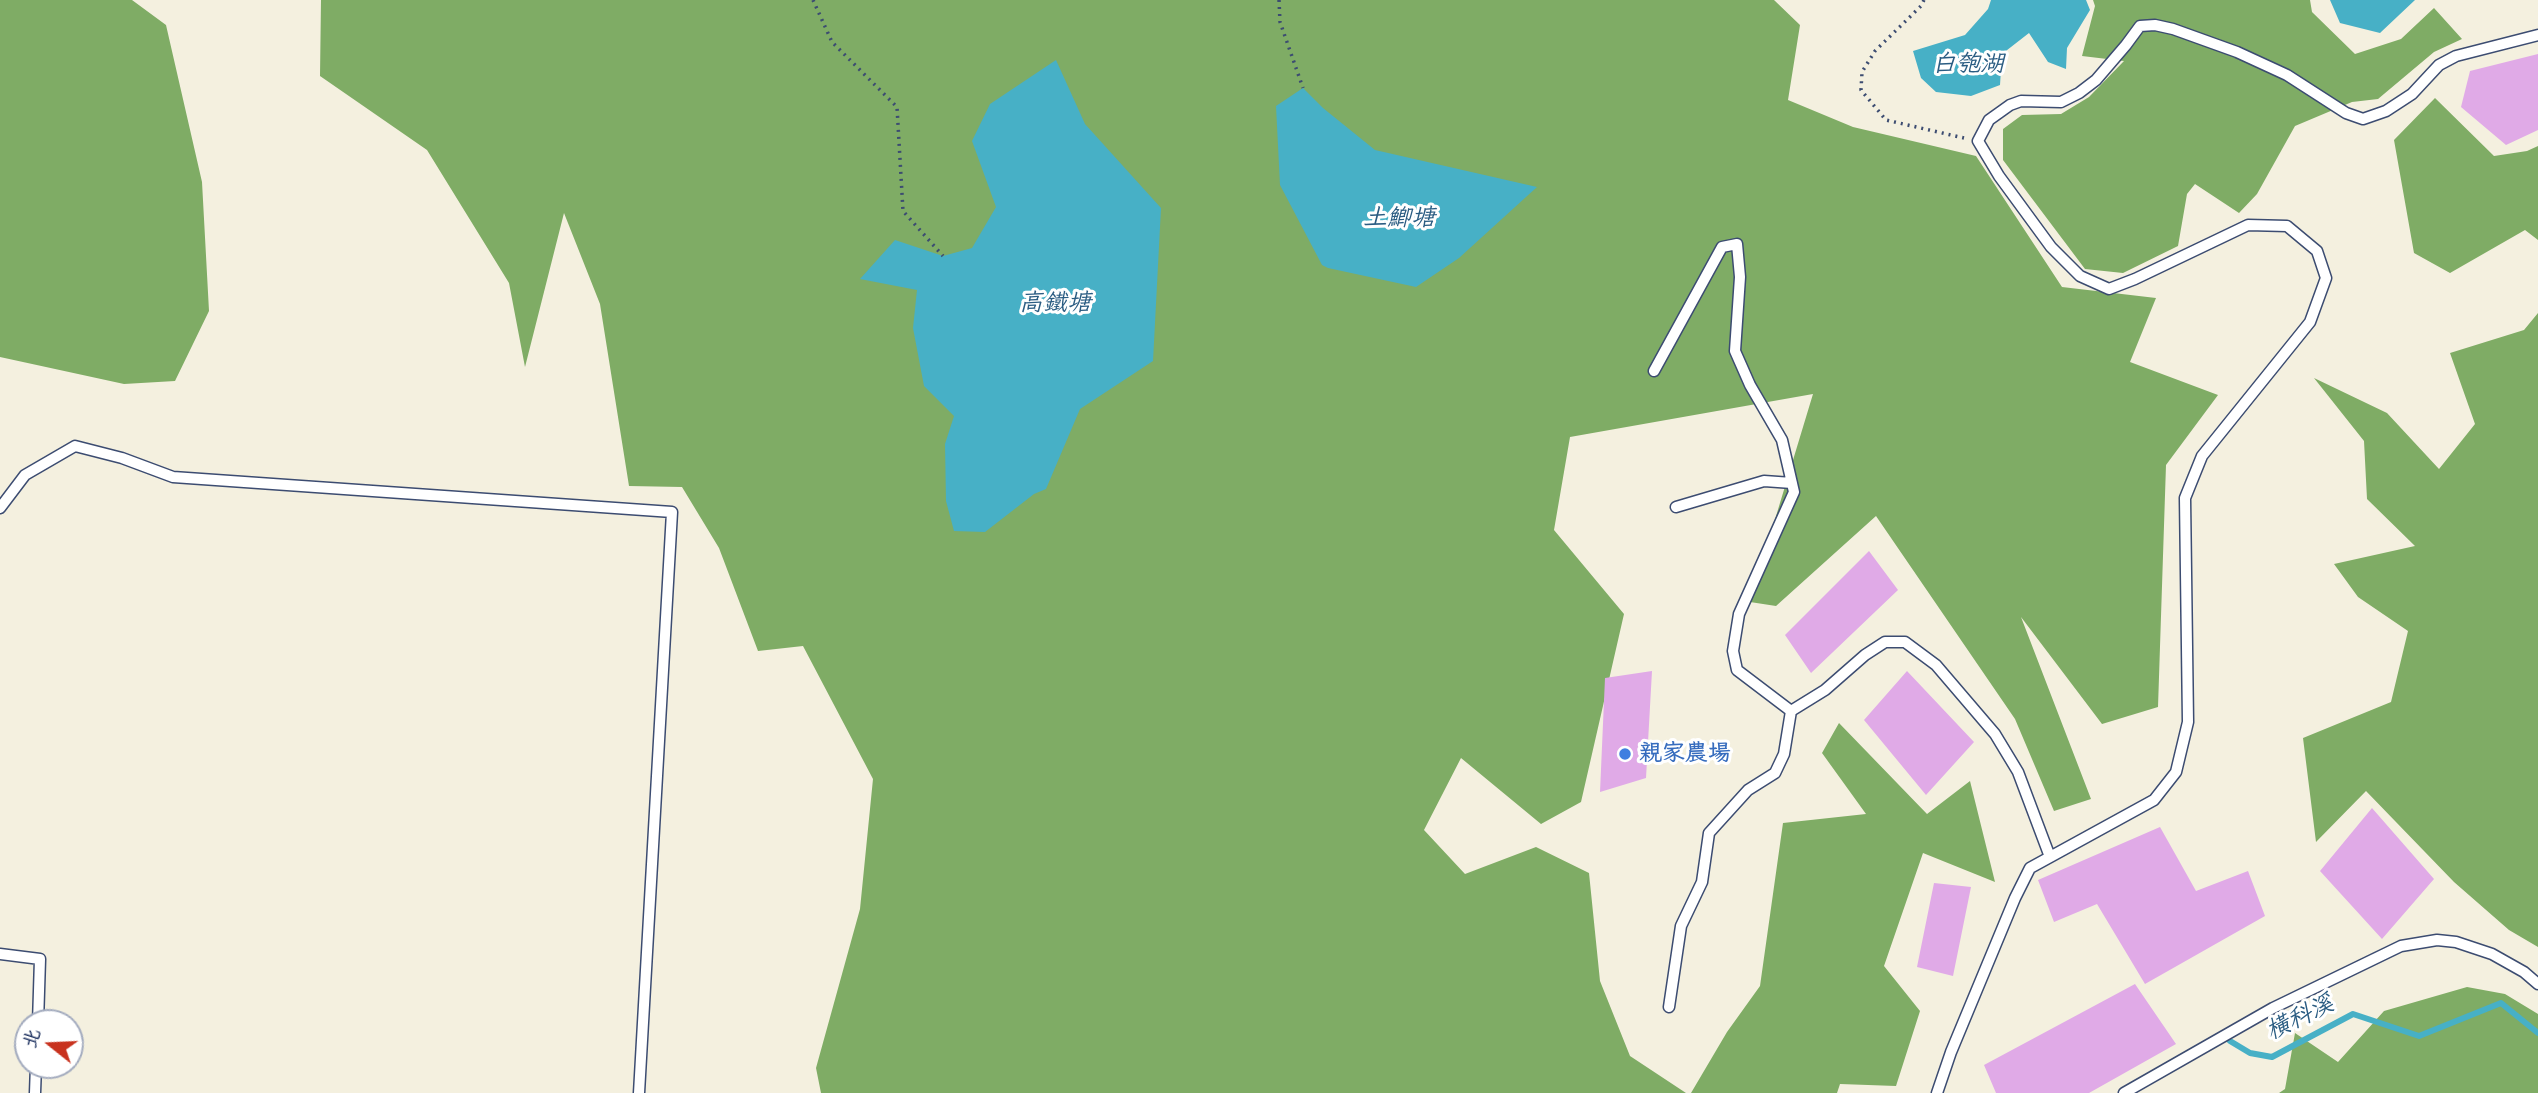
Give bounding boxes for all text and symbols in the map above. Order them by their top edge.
water label: 白匏湖 [1932,51,2004,79]
water label: 土鯽塘 [1363,205,1435,233]
water label: 高鐵塘 [1019,290,1091,318]
place label: 親家農場 [1639,740,1731,768]
marker: 親家農場 [1617,746,1633,762]
water label: 橫科溪 [2261,989,2339,1047]
north arrow [14,1009,84,1079]
text: 北 [16,1025,46,1051]

